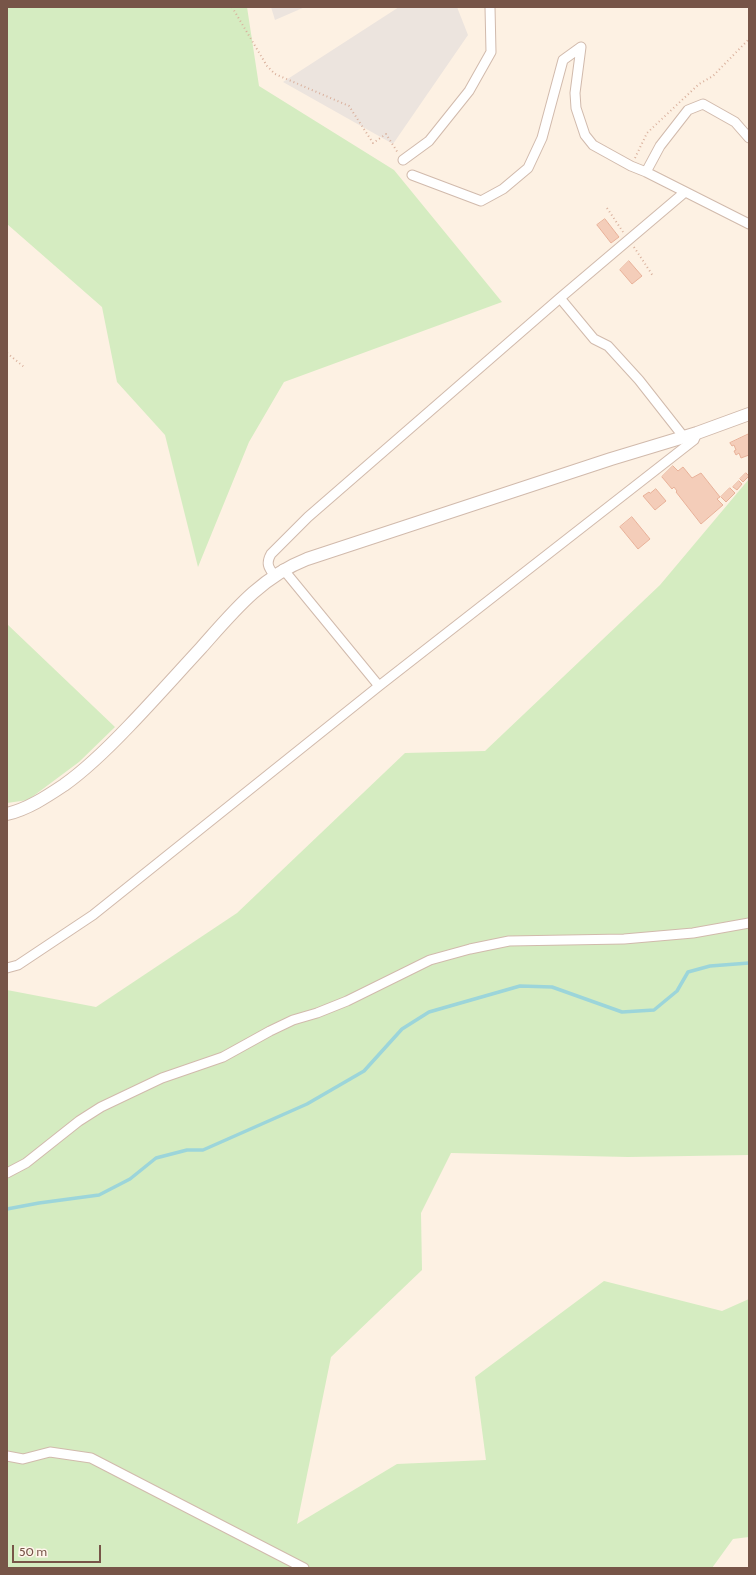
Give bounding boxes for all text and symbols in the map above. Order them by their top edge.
scale bar [14,1537,103,1563]
text: 50 m [19,1544,47,1559]

